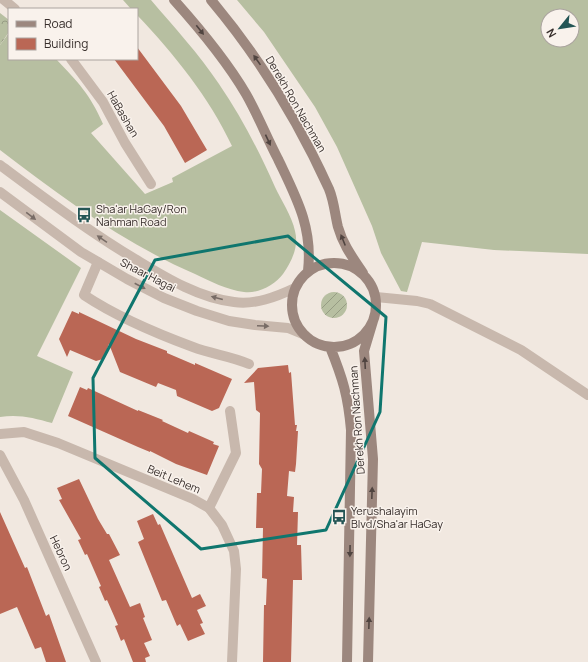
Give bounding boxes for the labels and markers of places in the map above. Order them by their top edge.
place label: Sha'ar HaGay/Ron Nahman Road [96,201,187,229]
bus stop icon: Sha'ar HaGay/Ron Nahman Road [75,206,93,224]
place label: Yerushalayim Blvd/Sha'ar HaGay [351,503,443,531]
bus stop icon: Yerushalayim Blvd/Sha'ar HaGay [330,508,348,526]

